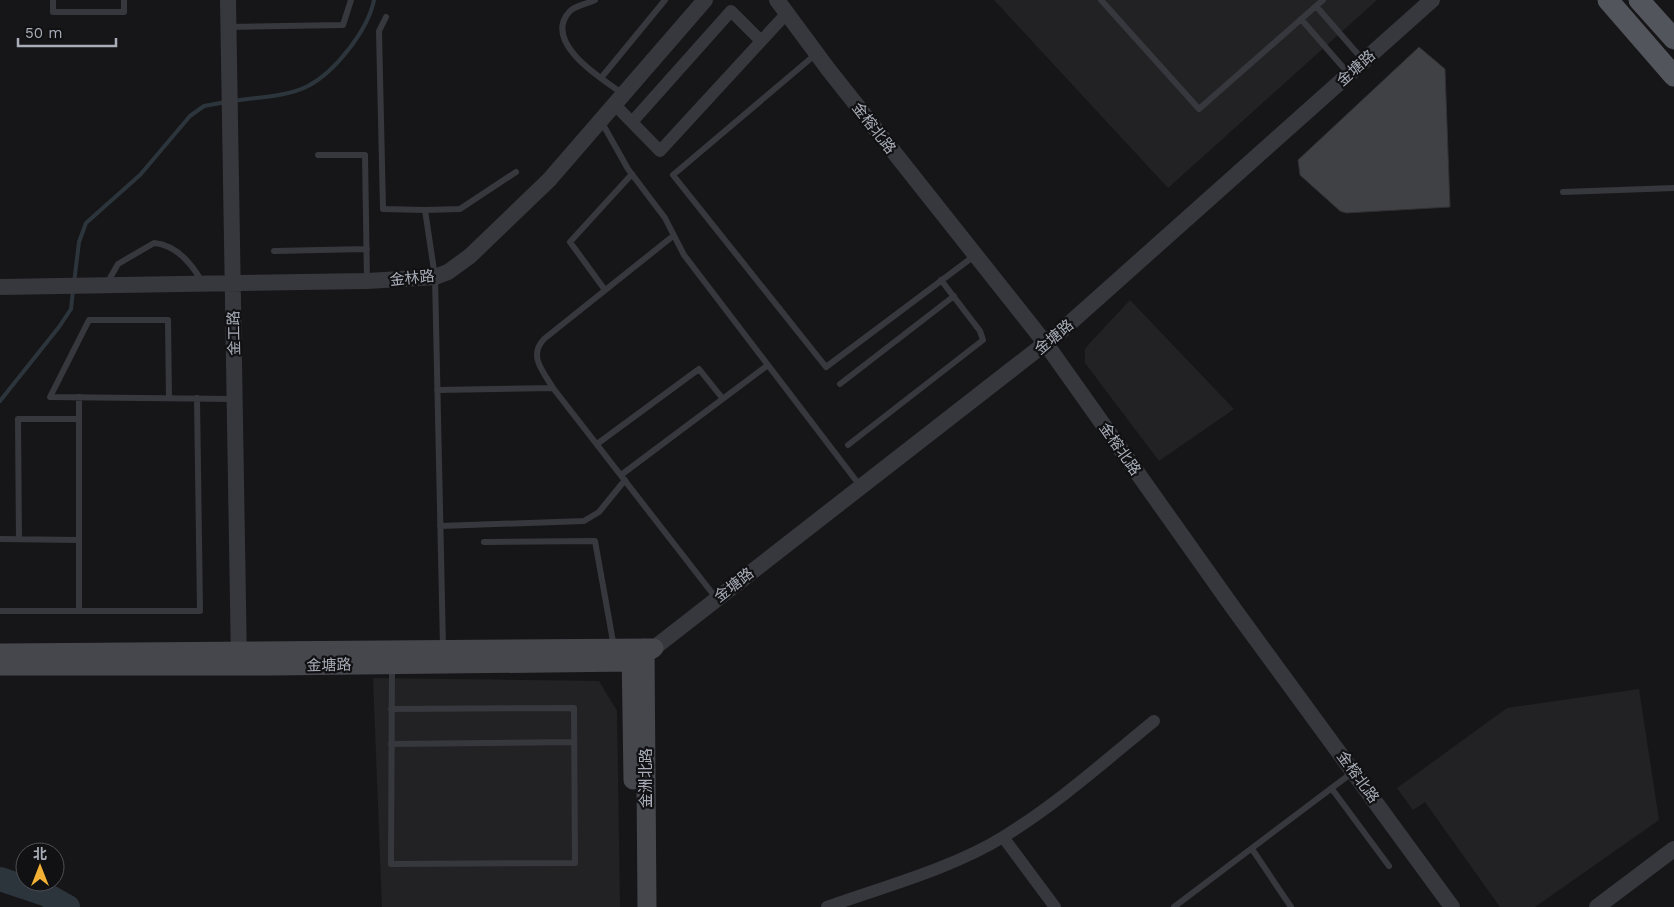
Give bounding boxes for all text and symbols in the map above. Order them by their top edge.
scale bar [18,15,115,47]
text: 50 m [25,24,62,42]
street label: 金塘路 [1333,46,1379,90]
street label: 金榕北路 [848,99,900,157]
street label: 金林路 [389,267,435,289]
street label: 金工路 [225,310,243,356]
street label: 金塘路 [1031,316,1077,358]
street label: 金榕北路 [1095,419,1145,479]
street label: 金塘路 [711,564,757,606]
street label: 金塘路 [306,656,352,674]
street label: 金榕北路 [1333,747,1383,807]
street label: 金洲北路 [637,748,655,808]
north arrow [15,842,65,892]
text: 北 [33,846,47,862]

